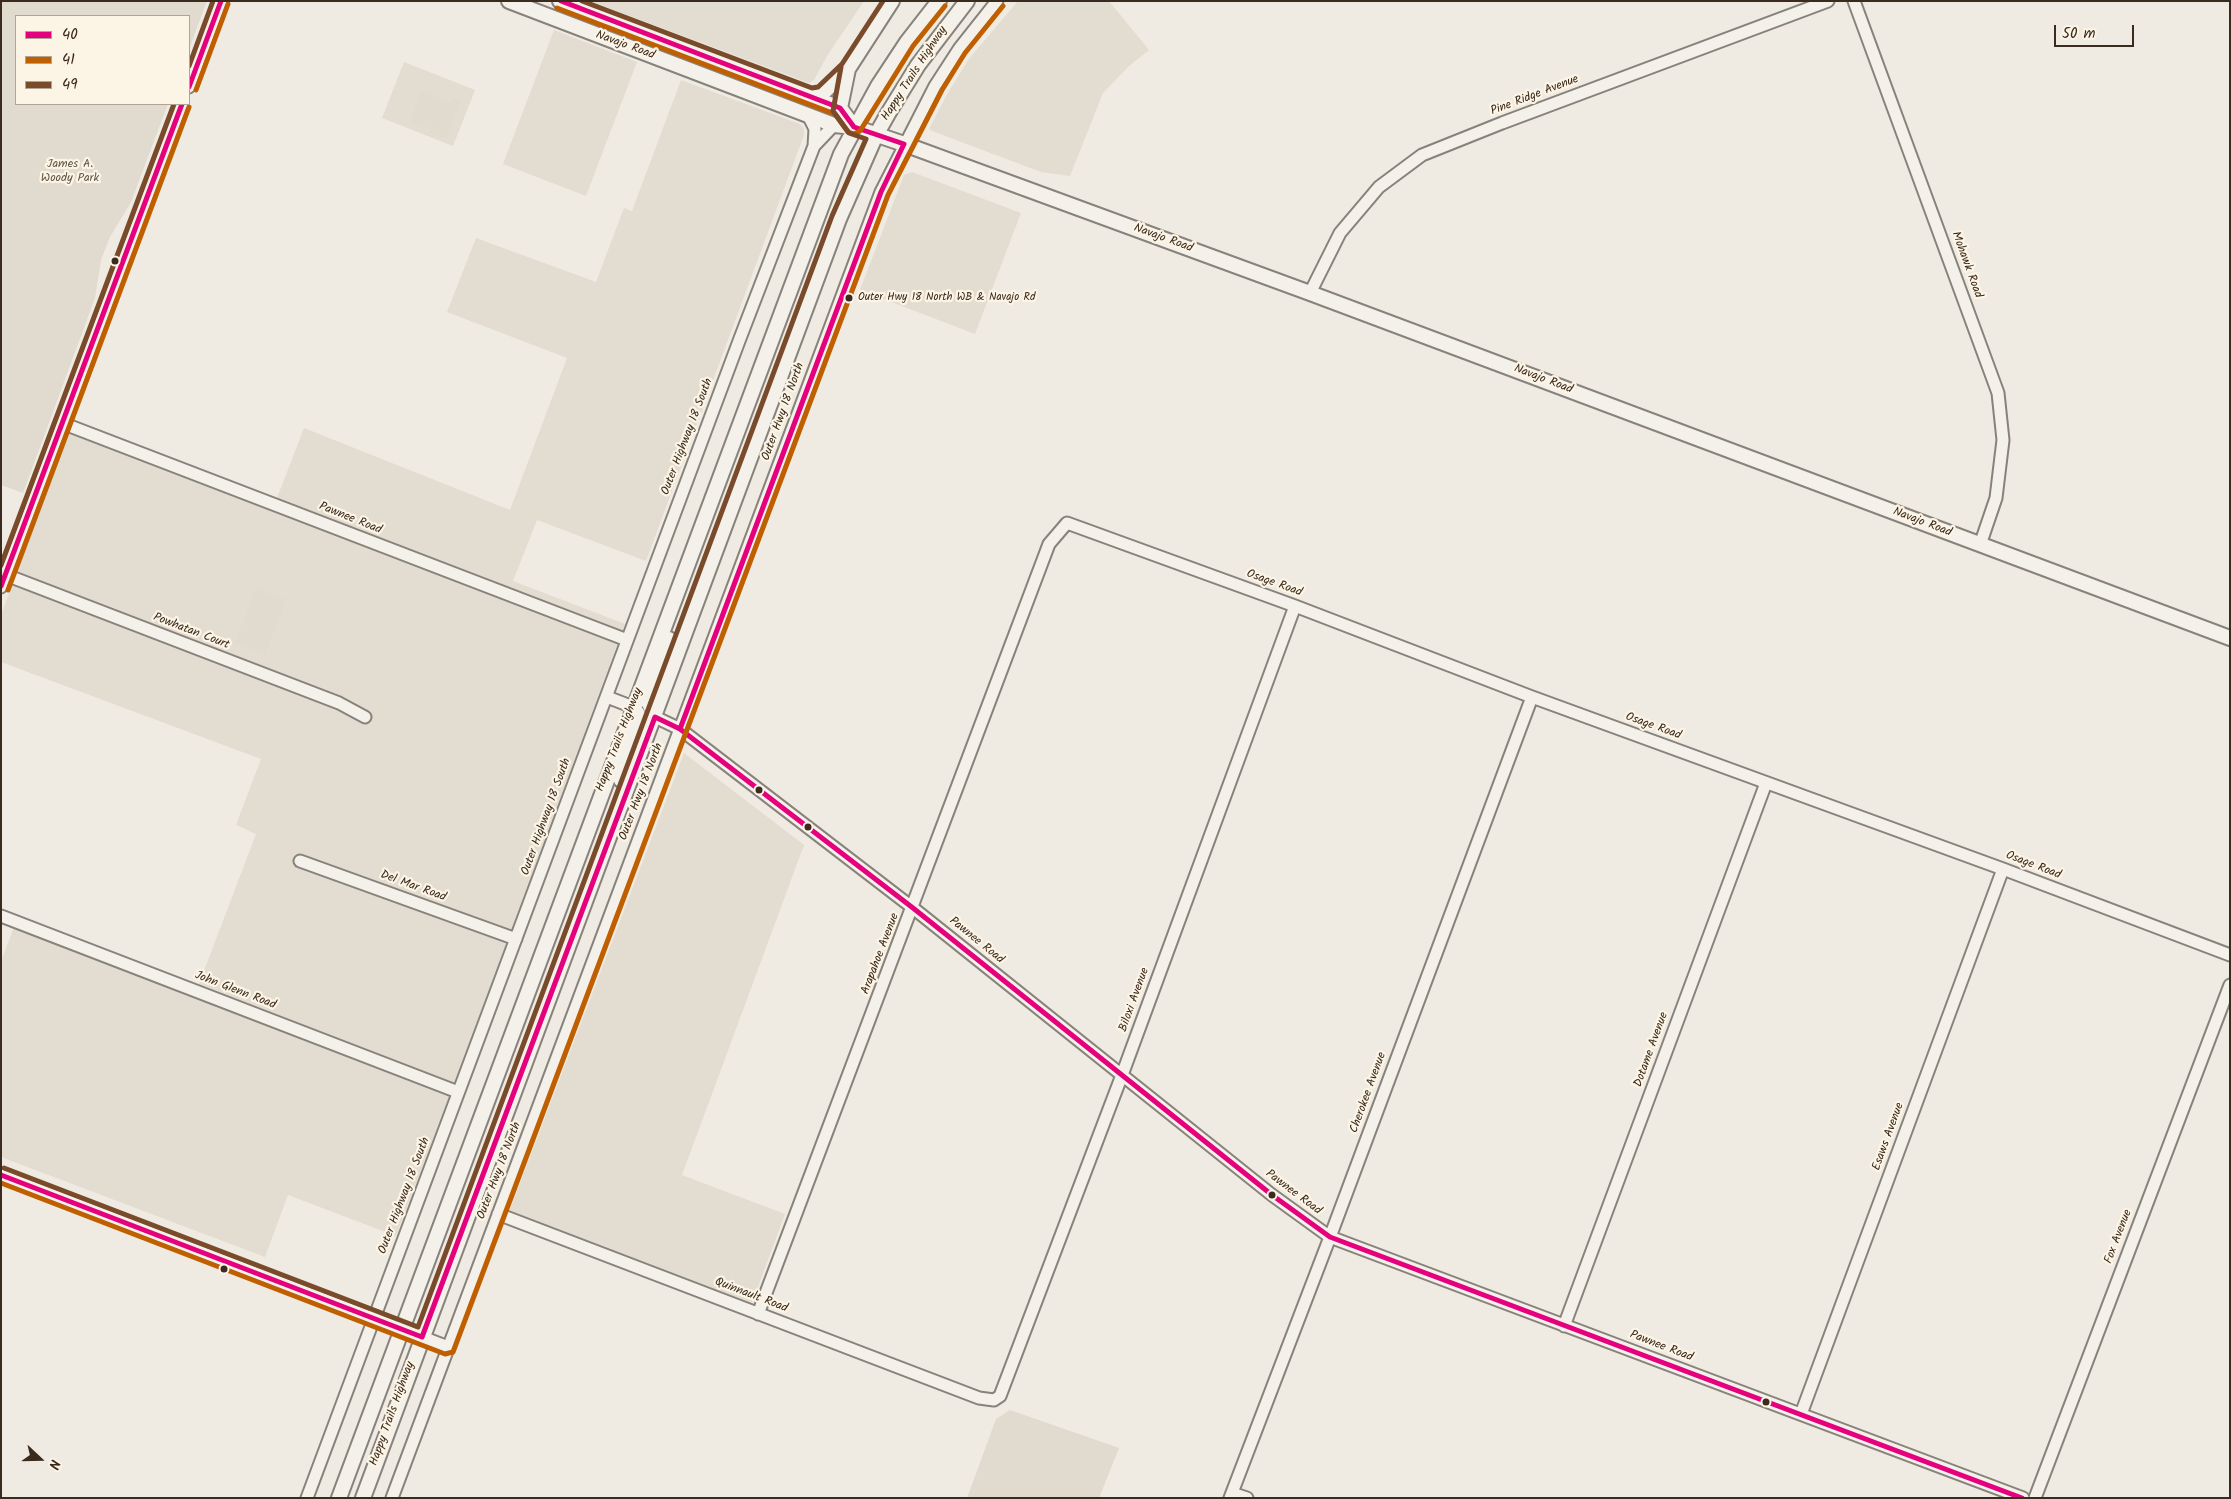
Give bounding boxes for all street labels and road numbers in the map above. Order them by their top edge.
street label: Happy Trails Highway [879,24,951,124]
street label: Navajo Road [594,29,656,63]
street label: Pine Ridge Avenue [1489,73,1581,119]
street label: Navajo Road [1132,222,1194,256]
street label: Mohawk Road [1947,230,1985,300]
street label: Outer Hwy 18 North [760,361,808,463]
street label: Navajo Road [1512,362,1574,398]
street label: Outer Highway 18 South [659,377,717,497]
street label: Pawnee Road [317,500,383,538]
street label: Navajo Road [1891,505,1953,541]
street label: Osage Road [1244,567,1304,601]
street label: Powhatan Court [151,611,231,653]
street label: Happy Trails Highway [594,686,646,794]
street label: Osage Road [1623,710,1683,744]
street label: Outer Hwy 18 North [617,741,667,843]
street label: Outer Highway 18 South [519,756,575,878]
street label: Osage Road [2003,849,2063,883]
street label: Del Mar Road [378,868,448,906]
street label: Arapahoe Avenue [859,911,903,997]
street label: Pawnee Road [946,915,1006,967]
street label: Biloxi Avenue [1117,966,1153,1034]
street label: John Glenn Road [192,969,278,1013]
street label: Dotame Avenue [1632,1011,1672,1089]
street label: Cherokee Avenue [1348,1051,1390,1135]
street label: Esaws Avenue [1870,1101,1908,1173]
street label: Outer Hwy 18 North [475,1120,525,1222]
street label: Outer Highway 18 South [376,1136,434,1256]
street label: Pawnee Road [1262,1167,1324,1219]
street label: Fox Avenue [2102,1208,2136,1266]
street label: Quinnault Road [712,1275,790,1317]
street label: Pawnee Road [1627,1328,1695,1366]
street label: Happy Trails Highway [367,1360,419,1468]

